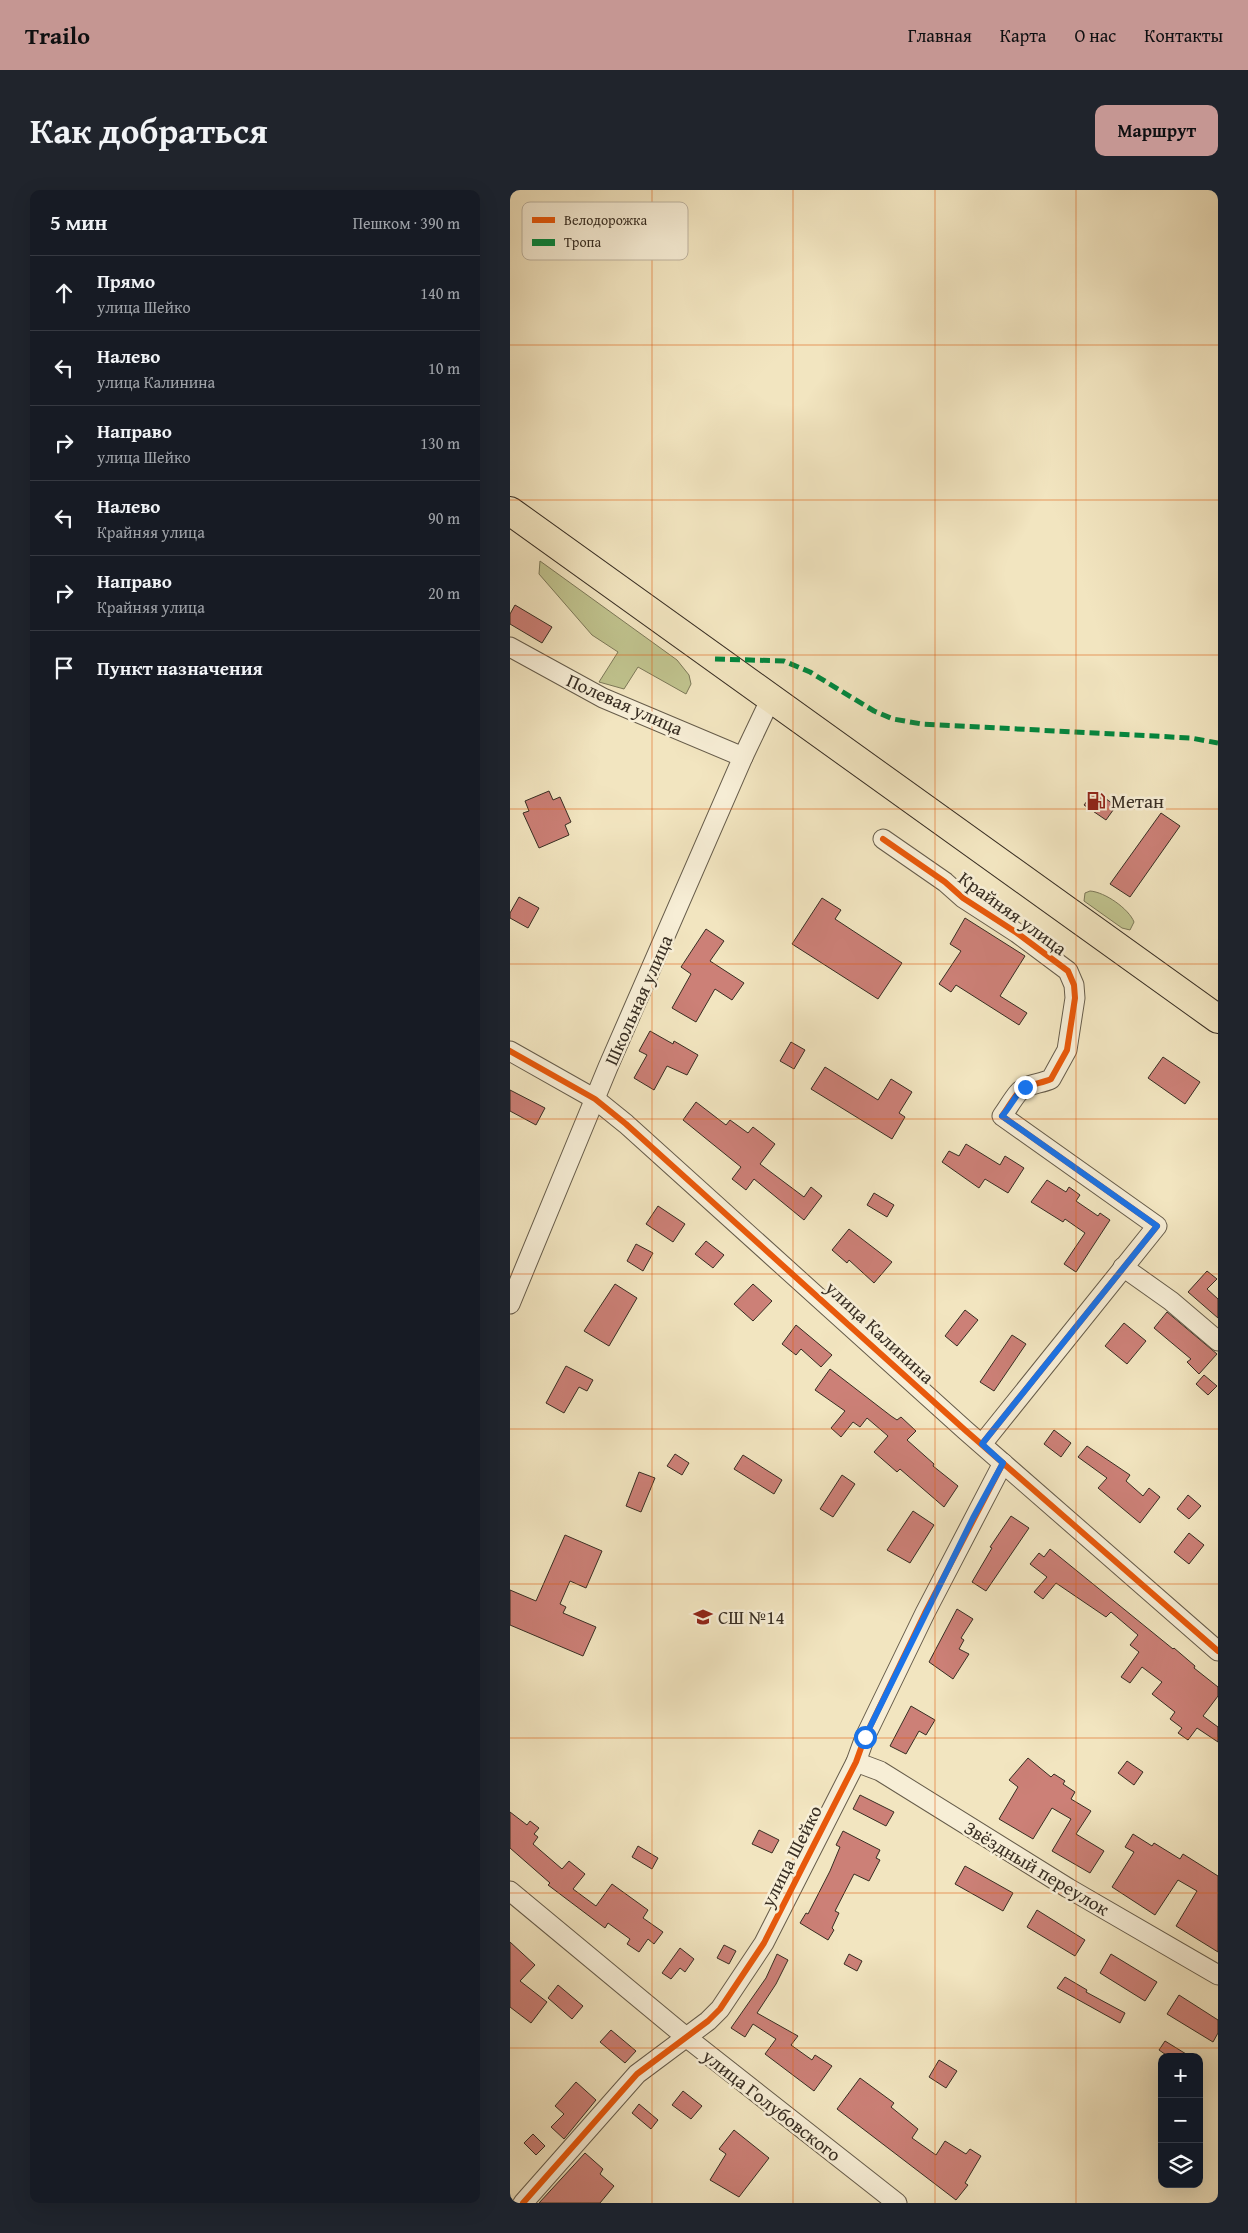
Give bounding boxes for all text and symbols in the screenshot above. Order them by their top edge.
text: Trailo [25,18,90,53]
text: Главная [908,22,972,49]
text: Карта [1000,22,1046,49]
text: О нас [1074,22,1116,49]
text: Контакты [1144,22,1223,49]
text: Как добраться [30,105,268,156]
button: Маршрут [1095,105,1218,156]
legend [522,202,688,260]
text: 5 мин [50,207,107,238]
text: Велодорожка [564,210,647,230]
text: Пешком · 390 m [353,211,460,235]
text: Тропа [564,232,601,252]
text: Прямо [97,267,155,295]
icon: ahead [50,279,78,307]
text: 140 m [420,281,460,305]
text: улица Шейко [97,295,191,319]
text: Налево [97,342,160,370]
icon: left [50,354,78,382]
text: 10 m [428,356,460,380]
text: улица Калинина [97,370,215,394]
text: Направо [97,417,172,445]
icon: right [50,429,78,457]
text: 130 m [420,431,460,455]
text: улица Шейко [97,445,191,469]
text: Налево [97,492,160,520]
icon: left [50,504,78,532]
text: 90 m [428,506,460,530]
text: Крайняя улица [97,520,205,544]
text: Направо [97,567,172,595]
icon: right [50,579,78,607]
text: 20 m [428,581,460,605]
text: Крайняя улица [97,595,205,619]
icon: arrive [50,654,78,682]
text: Пункт назначения [97,654,263,682]
street label: Полевая улица [562,666,688,742]
place label: Метан [1111,787,1164,815]
fuel station icon: Метан [1085,790,1107,812]
street label: Крайняя улица [953,864,1073,962]
street label: Школьная улица [597,930,679,1070]
route end [1014,1076,1037,1099]
street label: улица Калинина [818,1273,941,1390]
place label: СШ №14 [718,1603,785,1631]
school or university icon: СШ №14 [692,1606,714,1628]
route start [854,1726,877,1749]
street label: улица Шейко [753,1800,829,1913]
street label: Звёздный переулок [959,1814,1115,1923]
street label: улица Голубовского [696,2041,847,2168]
map controls [1158,2053,1203,2188]
button: + [1158,2053,1203,2098]
button: − [1158,2098,1203,2143]
button: layers [1158,2143,1203,2188]

